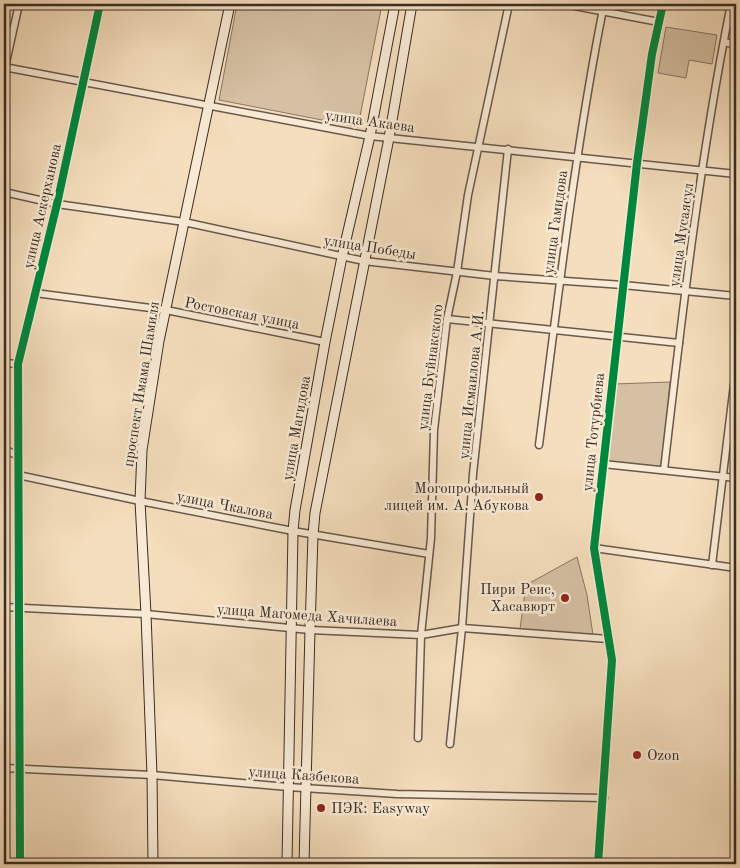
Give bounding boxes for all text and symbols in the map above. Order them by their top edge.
street label: улица Акаева [324,109,416,136]
street label: улица Аскерханова [22,142,65,270]
street label: улица Гамидова [542,169,571,275]
street label: улица Мусаясул [668,182,697,288]
street label: улица Победы [322,234,417,263]
street label: Ростовская улица [183,296,301,333]
street label: проспект Имама Шамиля [122,300,163,468]
street label: улица Буйнакского [416,303,447,431]
street label: улица Исмаилова А.И. [457,310,488,461]
street label: улица Тотурбиева [581,371,608,492]
street label: улица Магидова [281,374,314,482]
place label: Могопрофильный лицей им. А. Абукова [385,482,530,514]
street label: улица Чкалова [175,490,275,523]
marker: Могопрофильный лицей им. А. Абукова [533,491,545,503]
place label: Пири Реис, Хасавюрт [480,583,555,615]
marker: Пири Реис, Хасавюрт [559,592,571,604]
street label: улица Магомеда Хачилаева [216,603,398,630]
marker: Ozon [631,749,643,761]
place label: Ozon [647,749,680,764]
street label: улица Казбекова [248,765,361,788]
marker: ПЭК: Easyway [315,802,327,814]
place label: ПЭК: Easyway [331,802,430,817]

